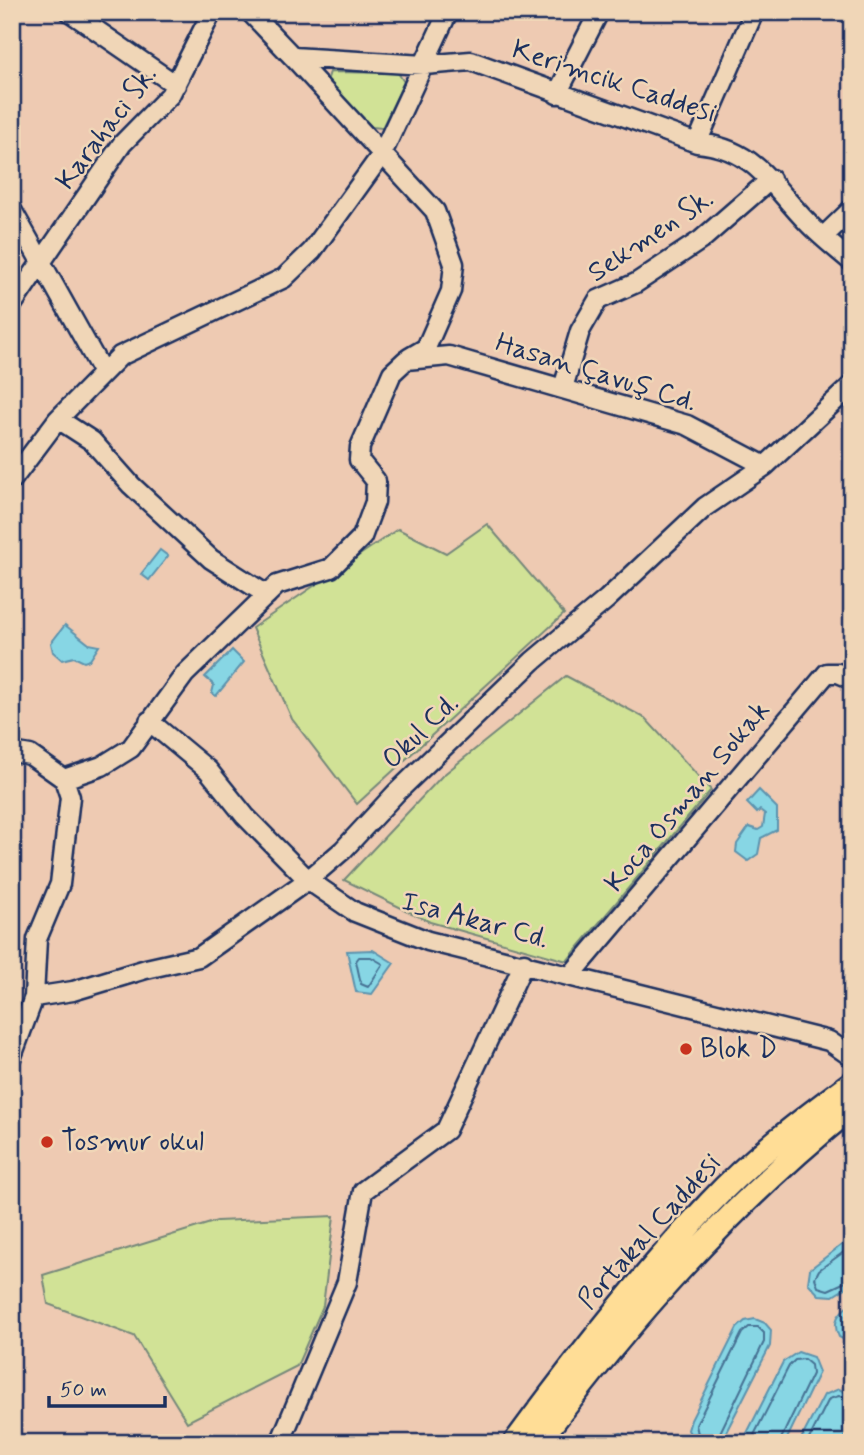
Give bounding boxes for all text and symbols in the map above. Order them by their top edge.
street label: Kerimcik Caddesi [507,32,721,132]
street label: Karahaci Sk. [48,58,166,198]
street label: Sekmen Sk. [581,180,721,292]
street label: Hasan Çavuş Cd. [491,325,701,421]
street label: Okul Cd. [374,686,468,778]
street label: Koca Osman Sokak [597,693,779,901]
street label: Isa Akar Cd. [398,884,552,958]
place label: Blok D [700,1031,777,1068]
marker: Blok D [678,1041,694,1057]
place label: Tosmur okul [61,1124,204,1161]
marker: Tosmur okul [39,1134,55,1150]
street label: Portakal Caddesi [570,1146,730,1318]
scale bar [49,1364,164,1408]
text: 50 m [60,1376,107,1404]

